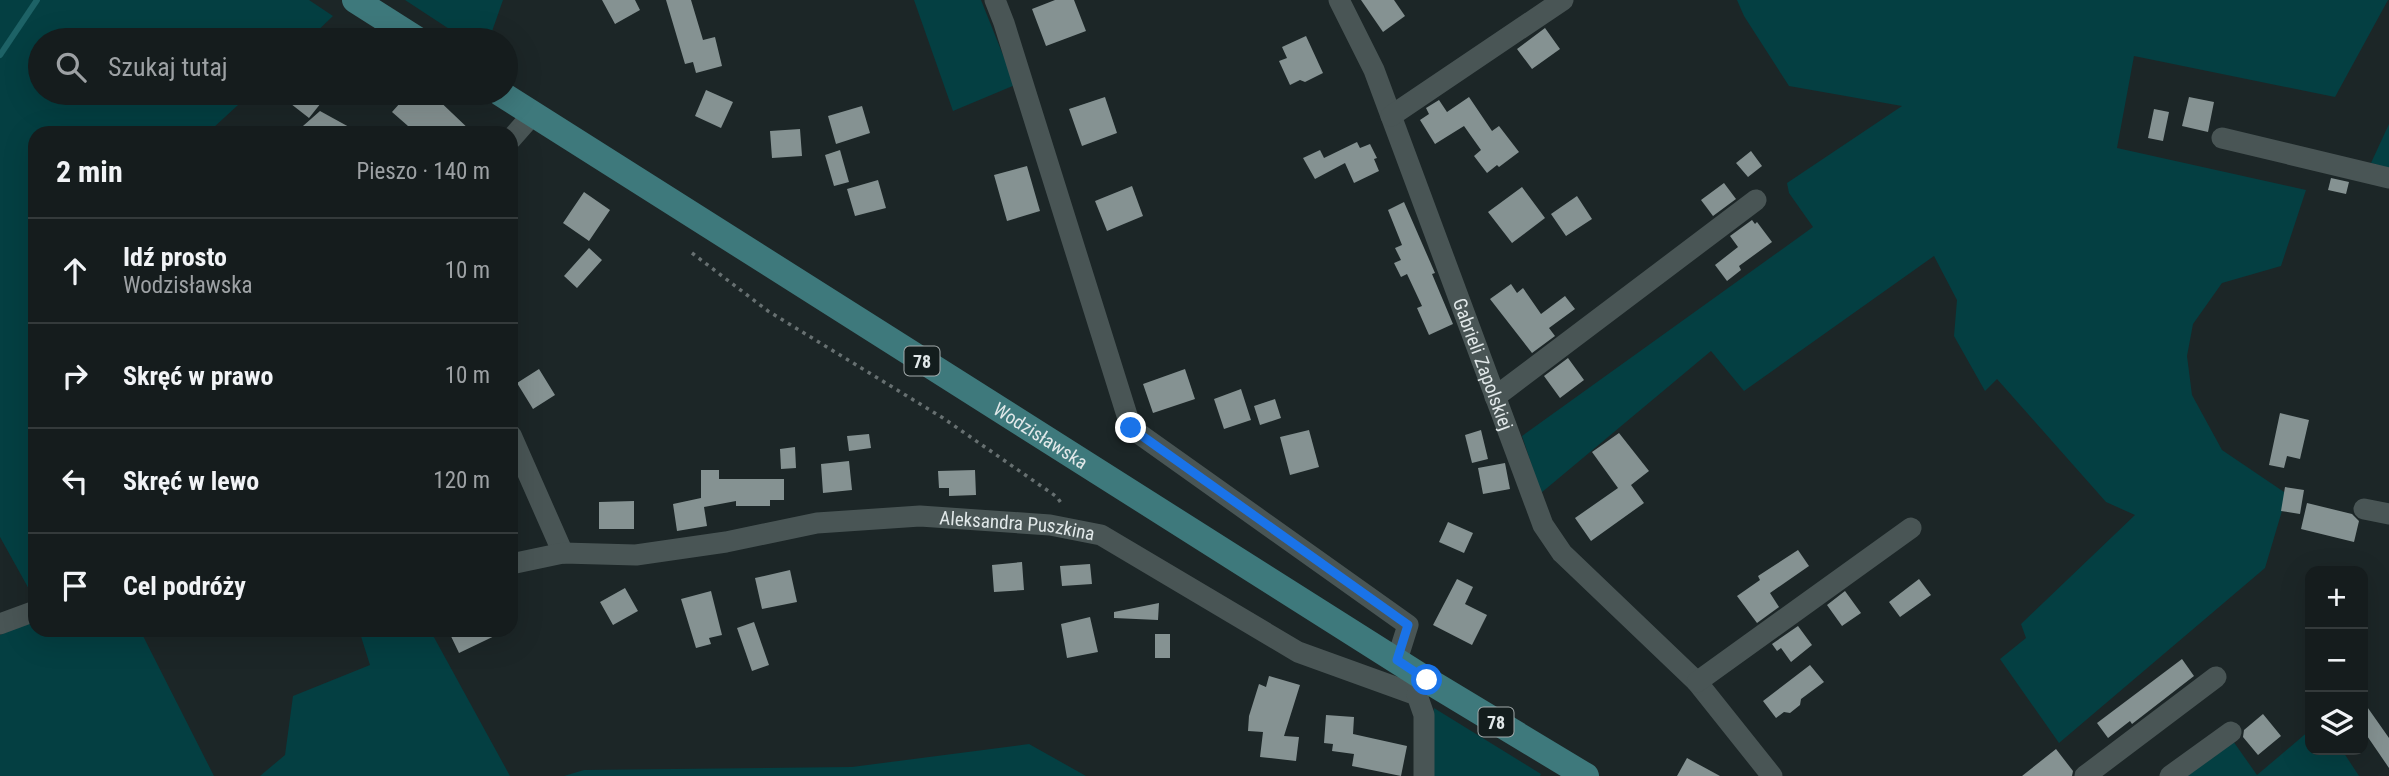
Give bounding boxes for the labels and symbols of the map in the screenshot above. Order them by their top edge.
street label: Gabrieli Zapolskiej [1448,295,1518,433]
road number: 78 [904,346,940,376]
street label: Wodzisławska [989,397,1092,474]
route end [1115,412,1146,443]
street label: Aleksandra Puszkina [939,506,1097,545]
route start [1411,664,1442,695]
road number: 78 [1478,708,1514,736]

